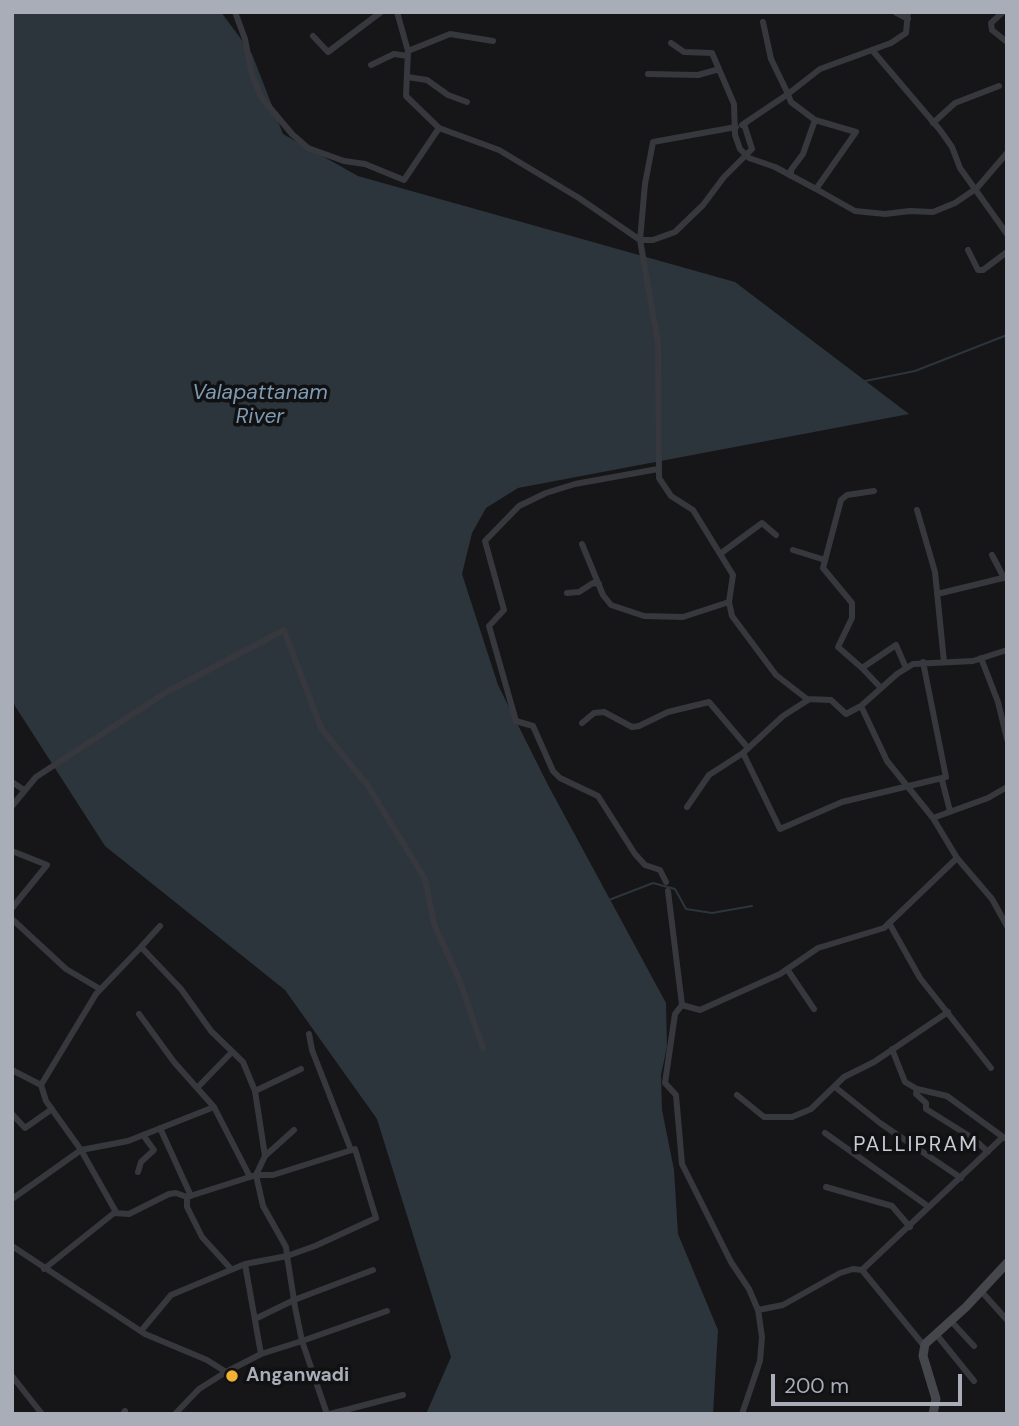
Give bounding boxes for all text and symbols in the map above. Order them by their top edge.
water label: Valapattanam River [192,380,328,430]
district label: PALLIPRAM [854,1132,978,1158]
scale bar [774,1360,965,1404]
place label: Anganwadi [246,1365,349,1387]
marker: Anganwadi [224,1368,240,1384]
text: 200 m [784,1372,849,1400]

